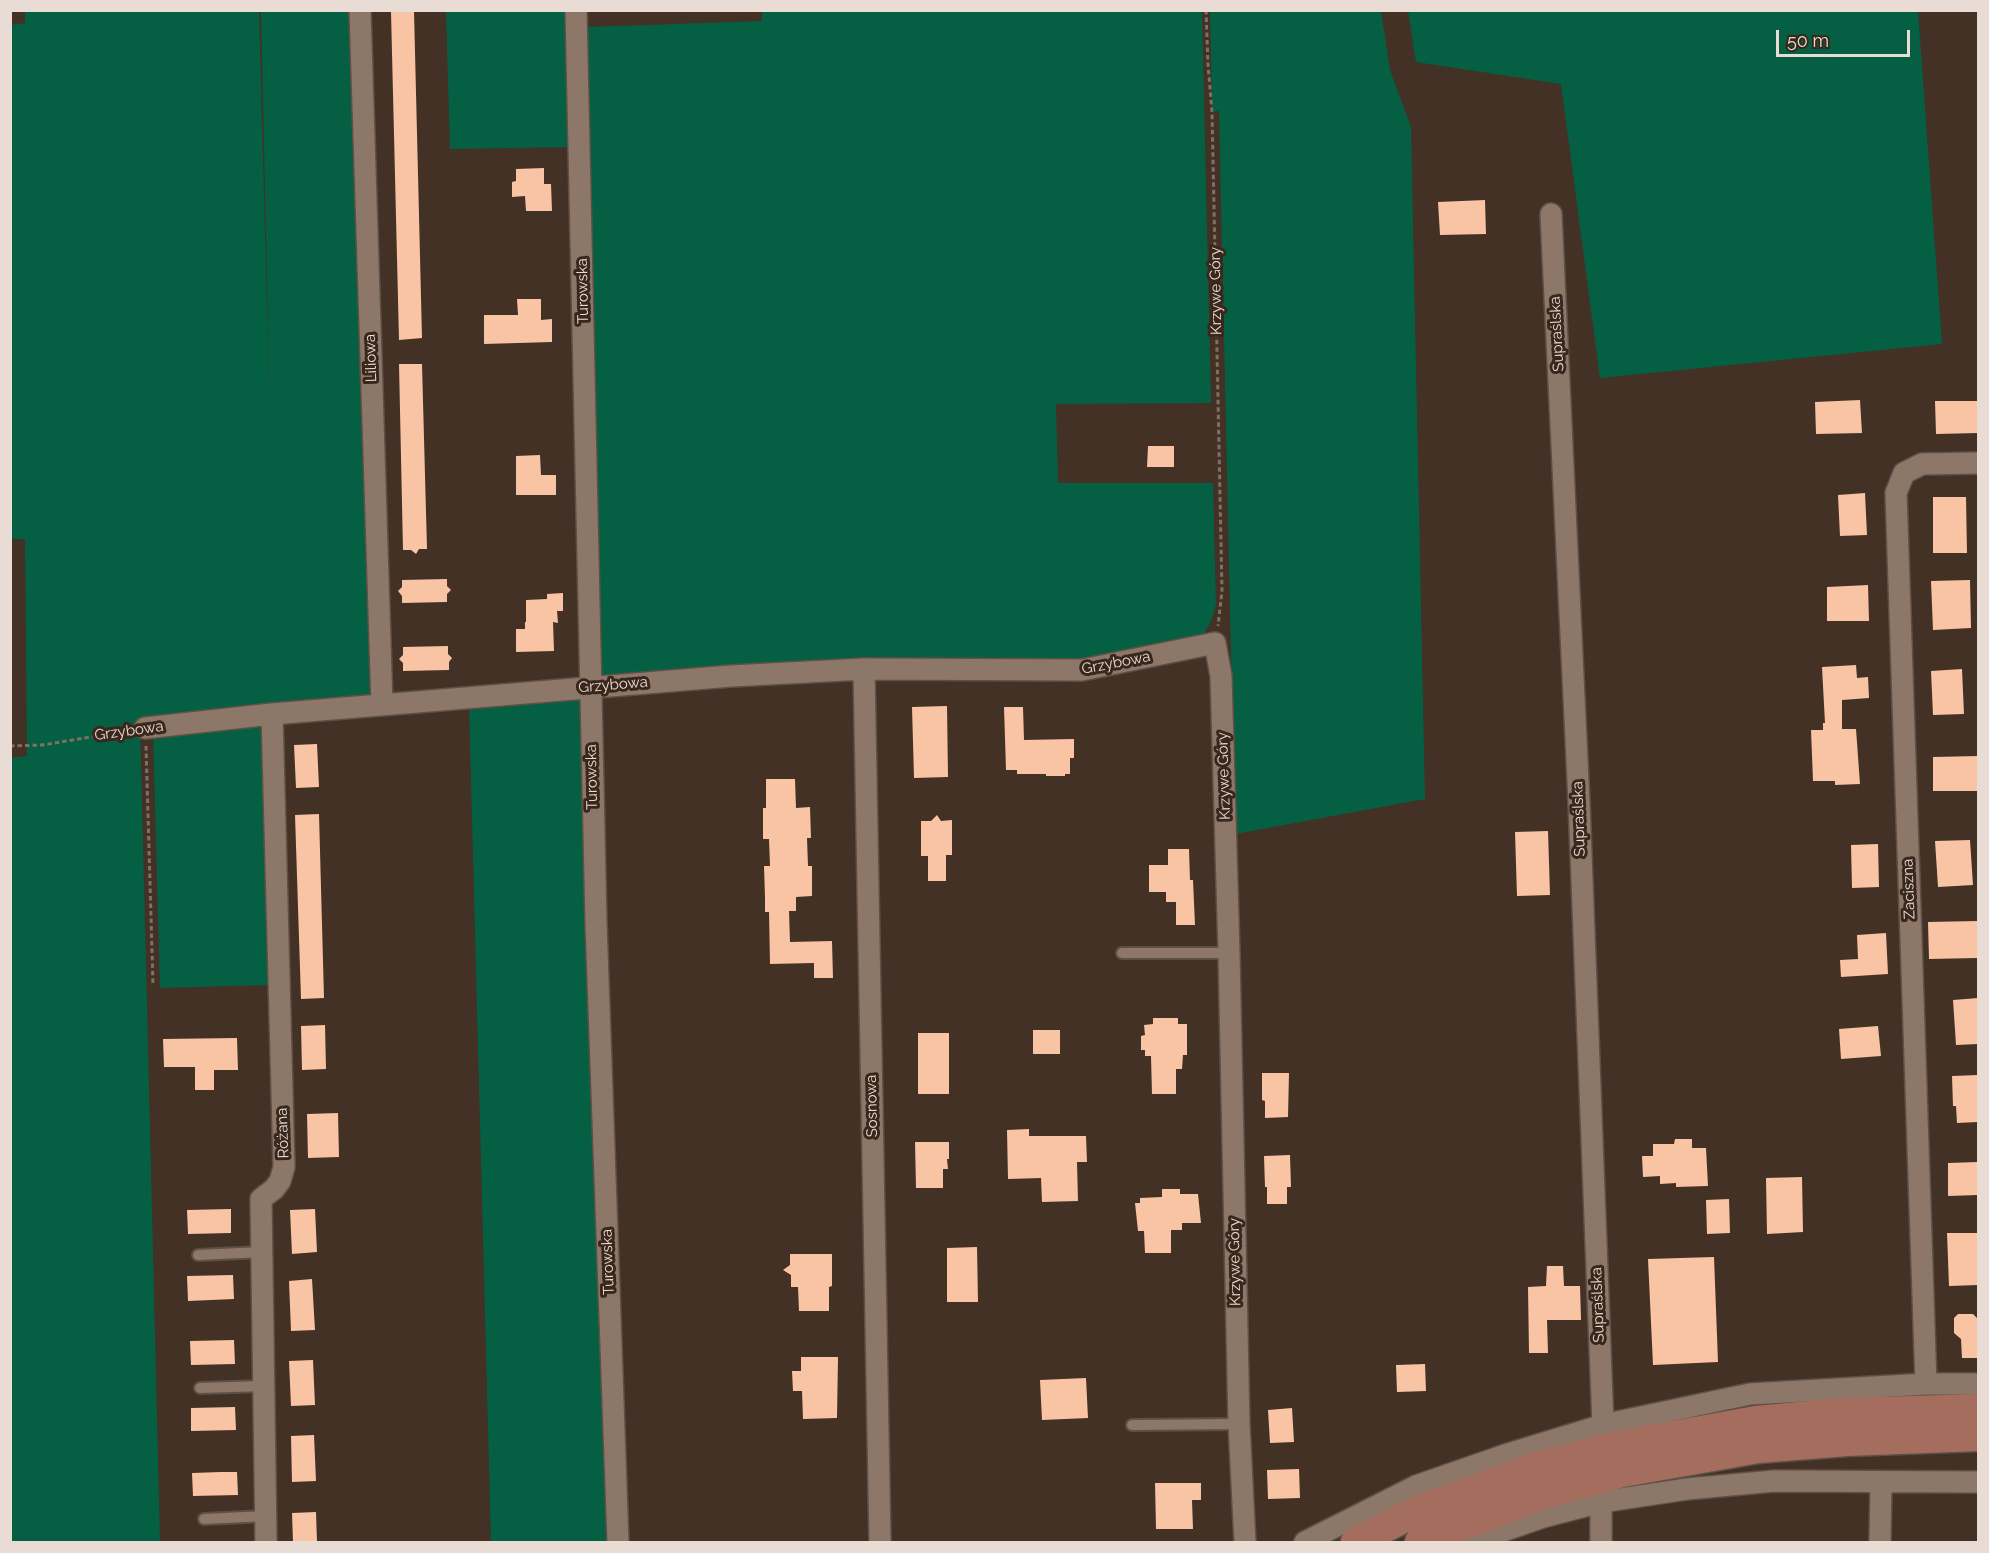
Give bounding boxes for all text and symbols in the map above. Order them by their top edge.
scale bar [1779,18,1912,56]
text: 50 m [1787,30,1829,51]
street label: Krzywe Góry [1206,247,1226,335]
street label: Turowska [573,258,593,324]
street label: Supraślska [1546,296,1568,372]
street label: Liliowa [361,334,381,382]
street label: Grzybowa [1080,648,1152,678]
street label: Grzybowa [578,673,648,697]
street label: Grzybowa [93,717,165,745]
street label: Krzywe Góry [1213,732,1235,820]
street label: Turowska [582,744,602,810]
street label: Supraślska [1569,781,1589,857]
street label: Zaciszna [1899,858,1919,920]
street label: Sosnowa [862,1074,882,1138]
street label: Różana [273,1107,293,1159]
street label: Krzywe Góry [1225,1218,1245,1306]
street label: Turowska [598,1229,618,1295]
street label: Supraślska [1588,1267,1608,1343]

